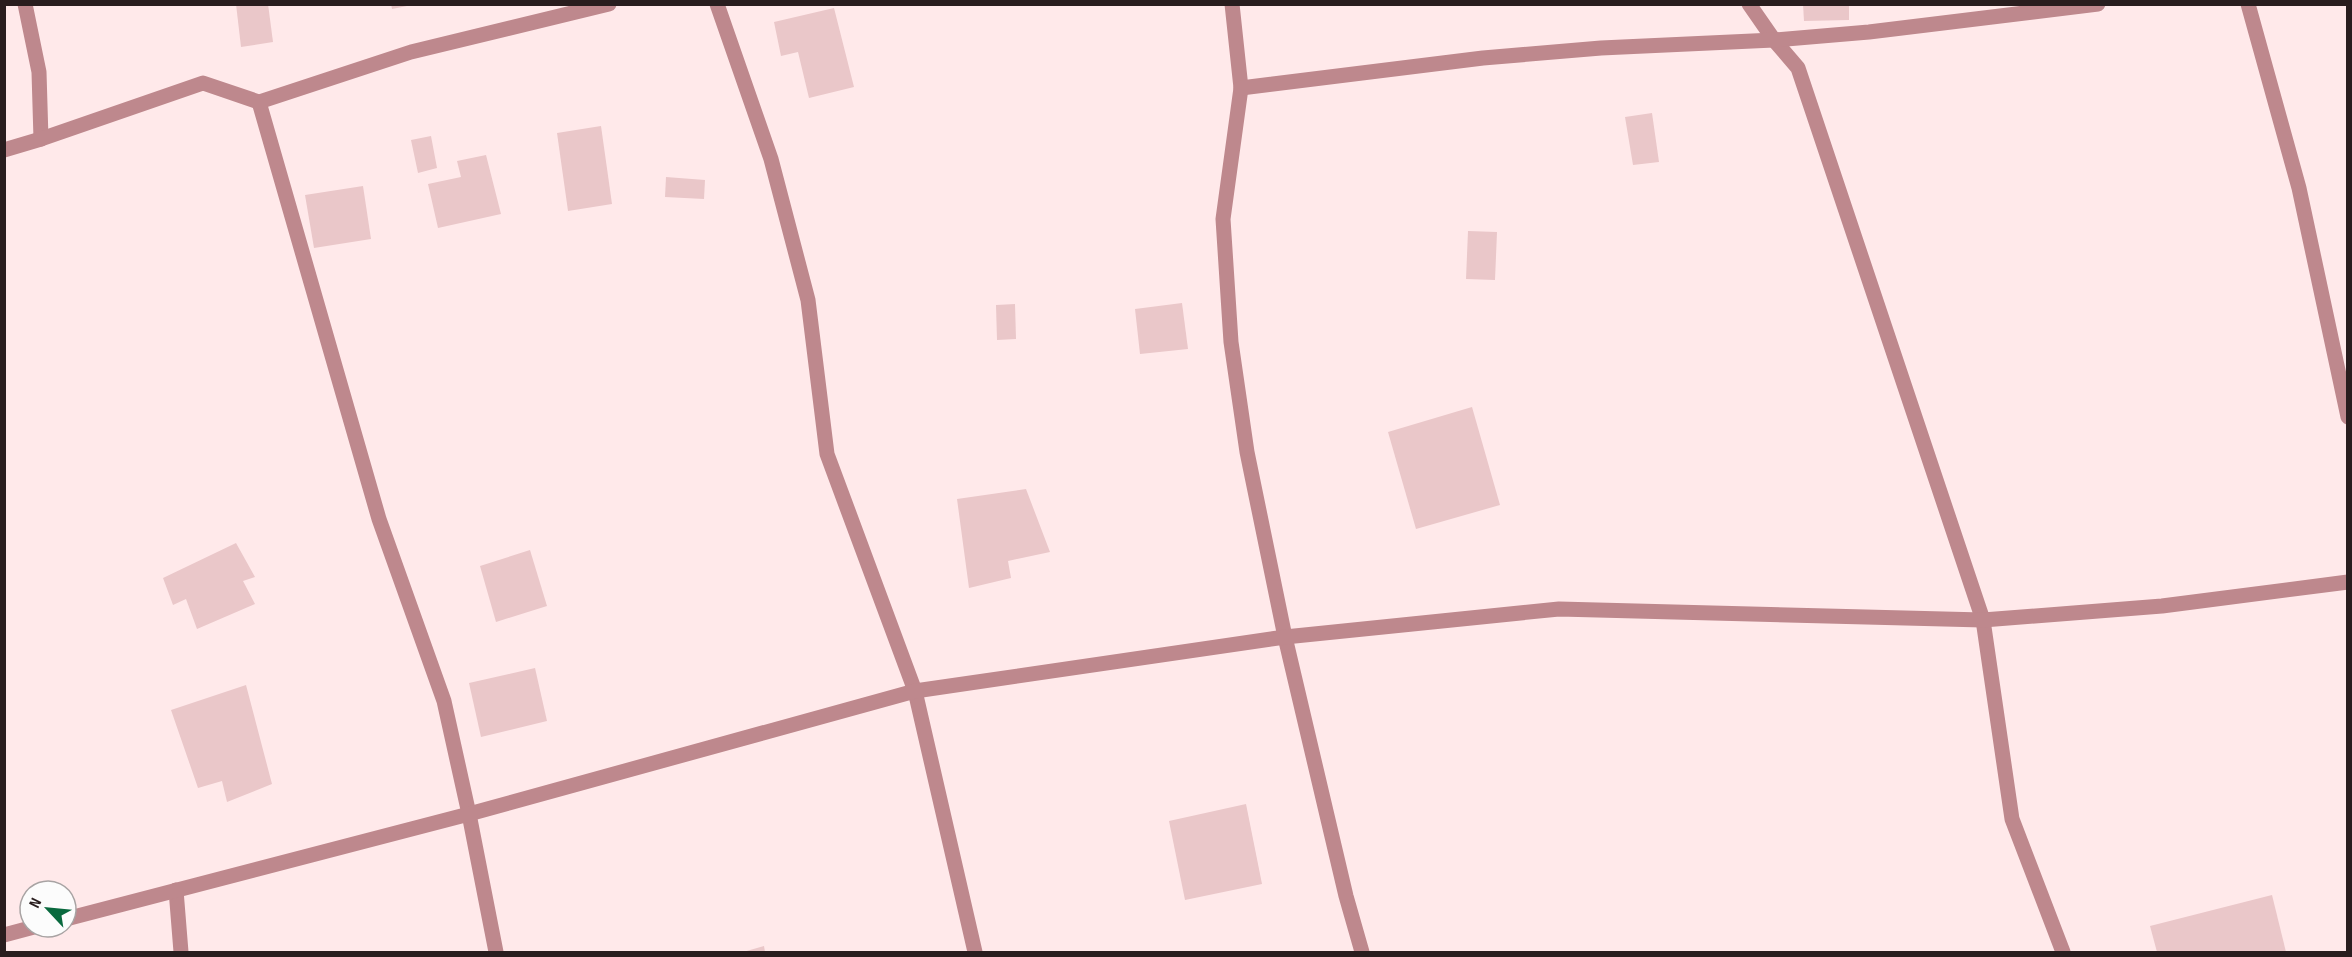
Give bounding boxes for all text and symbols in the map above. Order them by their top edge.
north arrow [18,879,78,939]
text: N [25,895,46,911]

